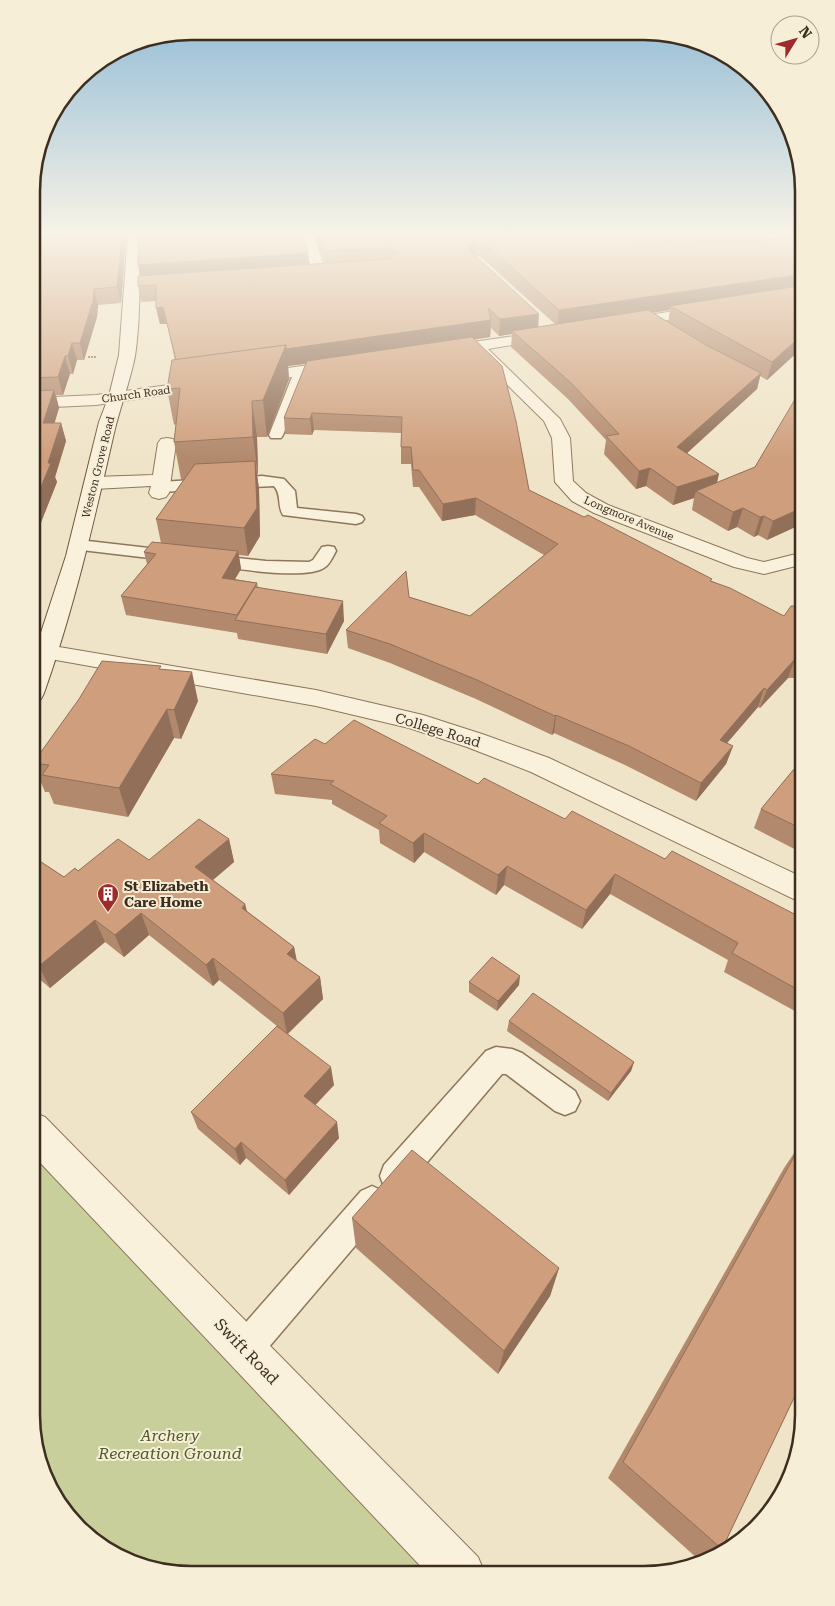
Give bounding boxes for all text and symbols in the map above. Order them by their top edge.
north arrow [770,15,820,65]
text: N [796,23,815,41]
street label: Church Road [101,383,171,406]
street label: Weston Grove Road [80,415,117,519]
street label: Longmore Avenue [582,494,676,543]
street label: College Road [393,709,483,751]
place label: St Elizabeth Care Home [124,878,209,910]
building icon: St Elizabeth Care Home [96,882,120,913]
street label: Swift Road [211,1314,283,1388]
park label: Archery Recreation Ground [97,1426,242,1463]

